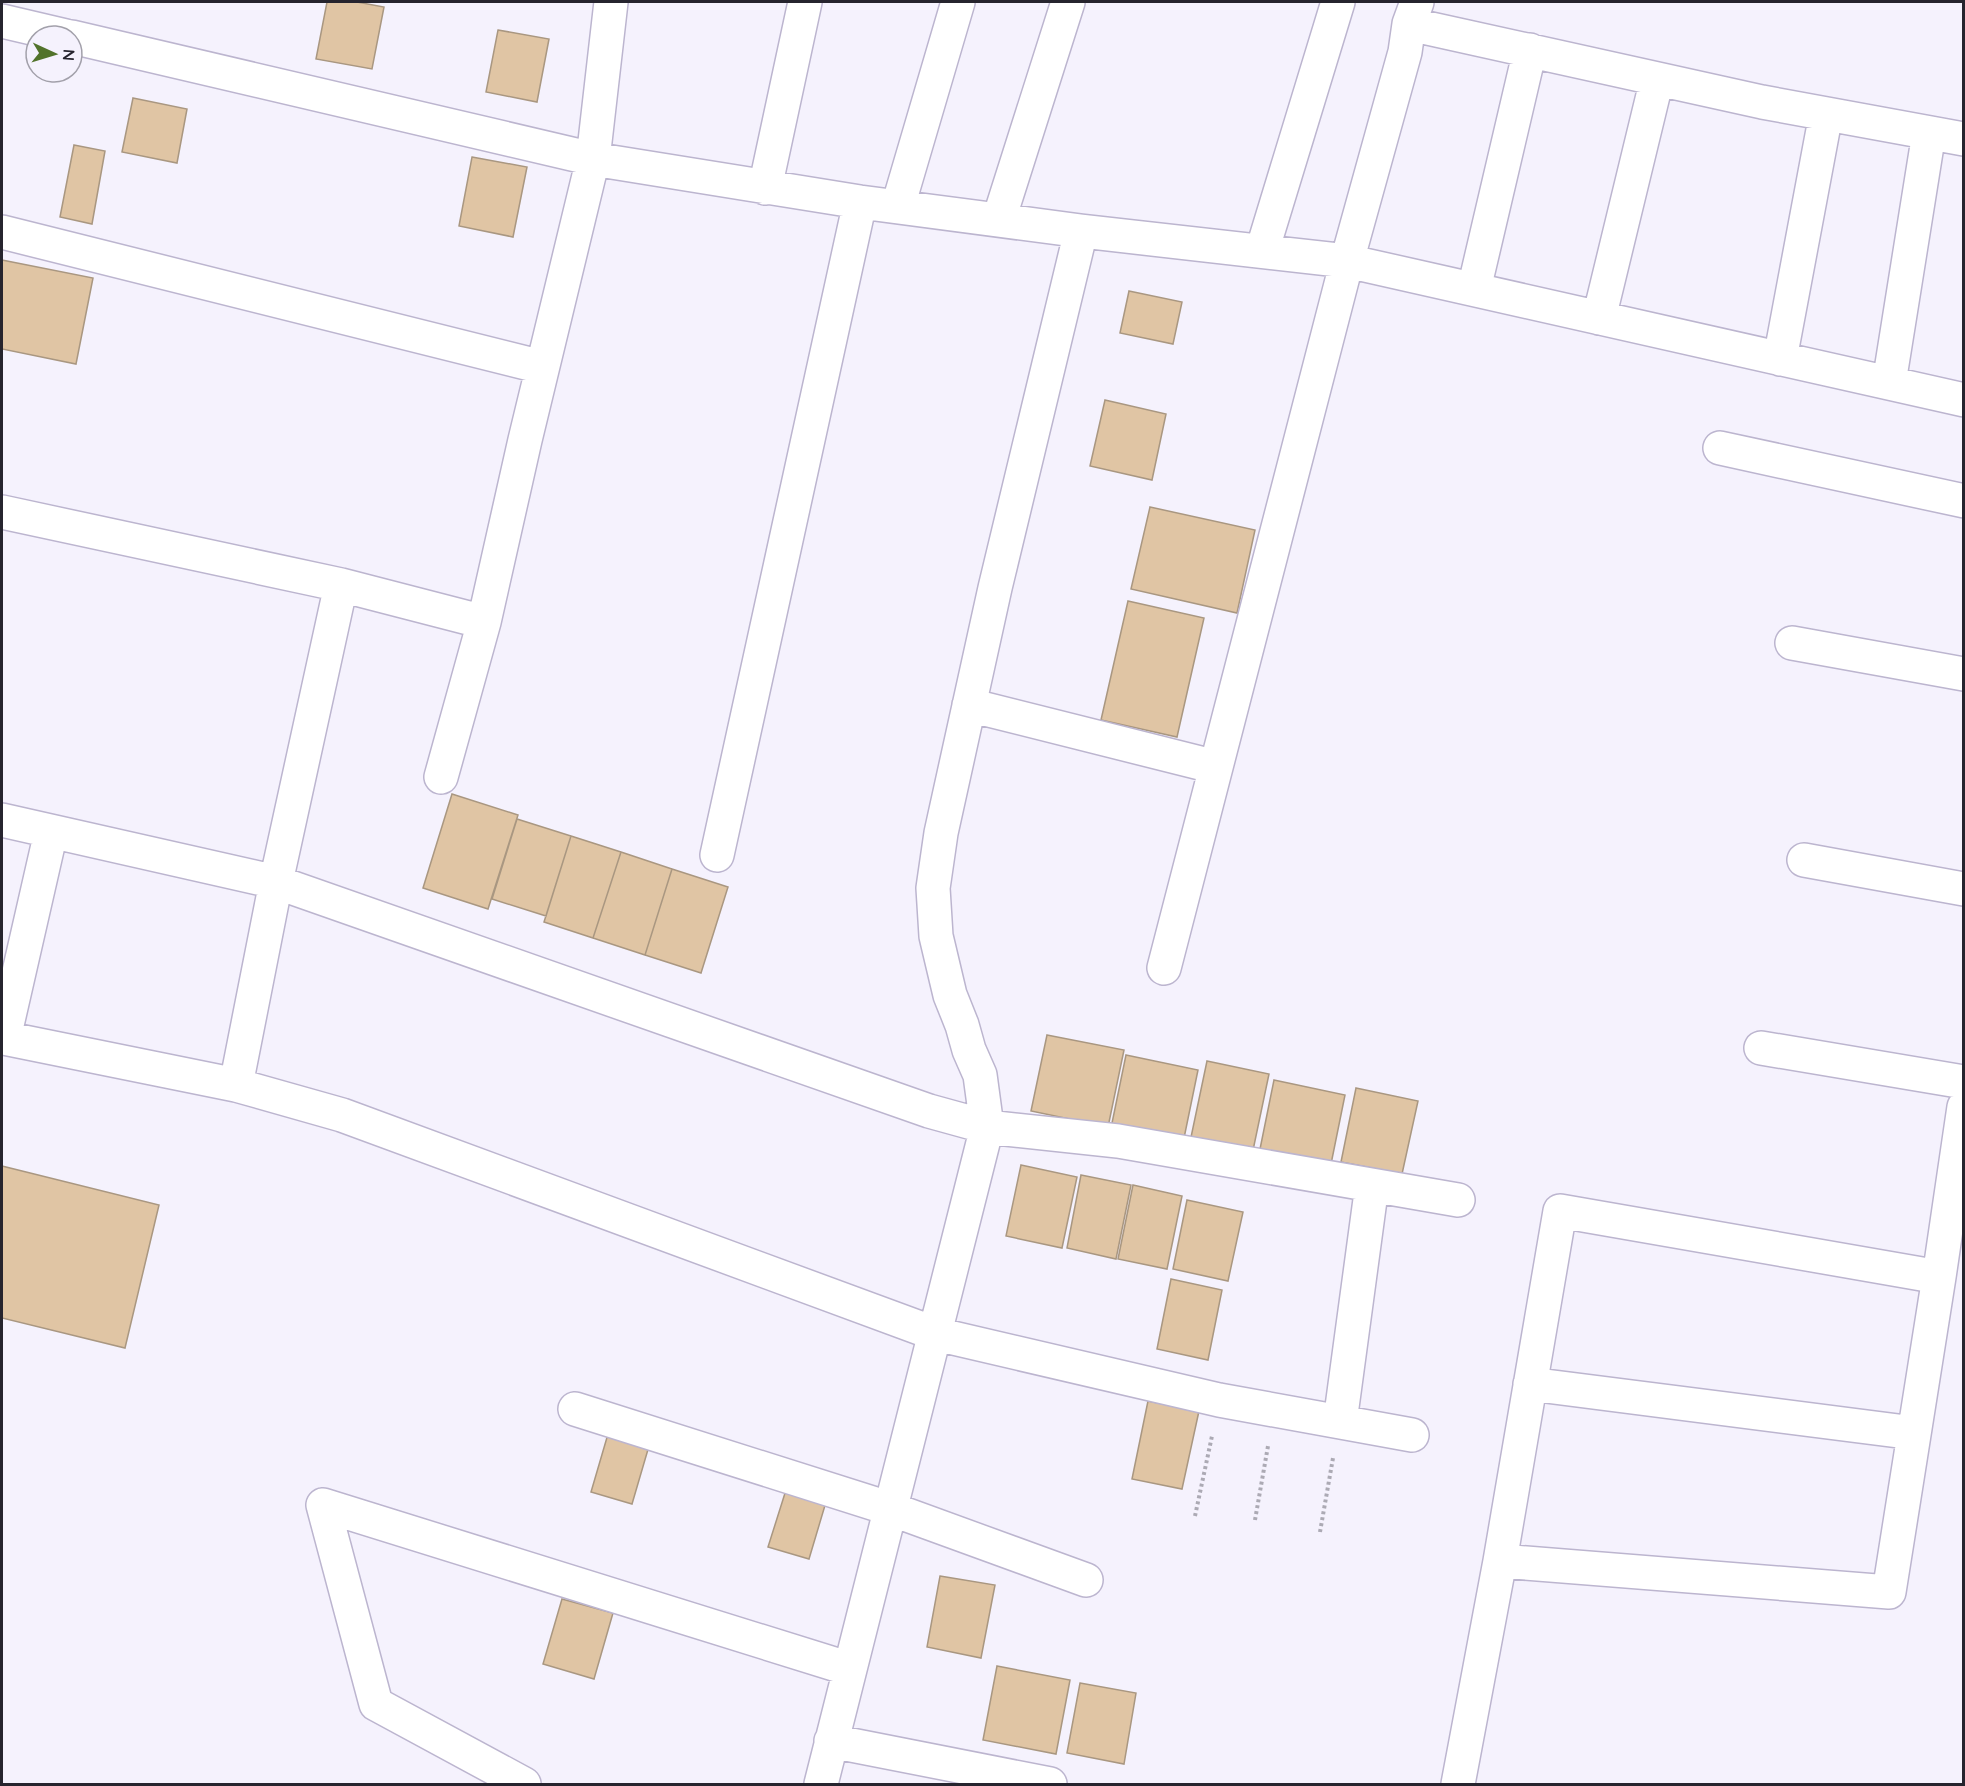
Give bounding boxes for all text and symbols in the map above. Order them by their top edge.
north arrow [24,24,84,84]
text: N [59,48,79,62]

